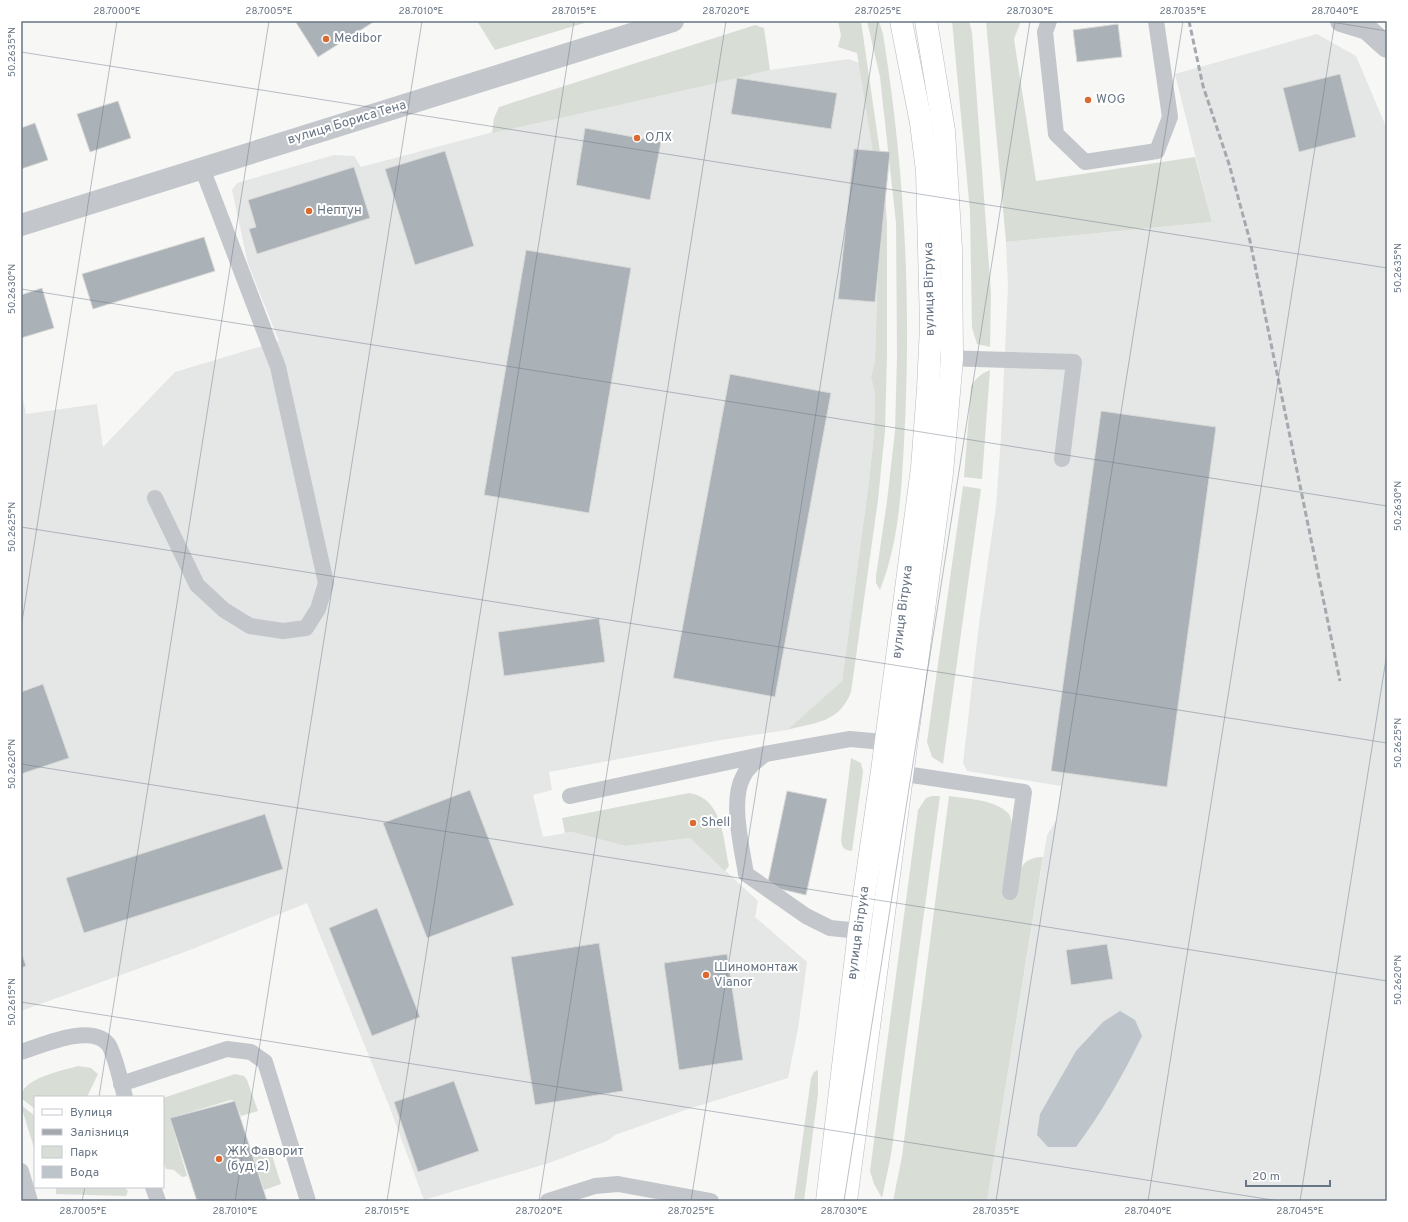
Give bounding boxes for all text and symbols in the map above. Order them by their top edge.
text: 28.7000°E [93,5,141,18]
text: 28.7005°E [245,5,293,18]
text: 28.7010°E [398,5,444,18]
text: 28.7015°E [552,5,596,18]
text: 28.7020°E [702,5,750,18]
text: 28.7025°E [854,5,902,18]
text: 28.7030°E [1006,5,1054,18]
text: 28.7035°E [1159,5,1207,18]
text: 28.7040°E [1311,5,1359,18]
text: 50.2635°N [6,27,19,77]
place label: Medibor [334,31,382,47]
marker: Medibor [321,34,331,44]
place label: WOG [1096,92,1125,108]
marker: WOG [1083,95,1093,105]
street label: вулиця Бориса Тена [286,97,408,149]
place label: ОЛХ [645,130,672,146]
marker: ОЛХ [632,133,642,143]
place label: Нептун [317,203,362,219]
marker: Нептун [304,206,314,216]
street label: вулиця Вітрука [921,242,939,336]
text: 50.2635°N [1392,243,1405,293]
text: 50.2630°N [6,264,19,314]
text: 50.2630°N [1392,481,1405,531]
text: 50.2625°N [6,502,19,552]
street label: вулиця Вітрука [889,564,917,660]
text: 50.2625°N [1392,718,1405,768]
text: 50.2620°N [6,739,19,789]
place label: Shell [701,815,730,831]
marker: Shell [688,818,698,828]
street label: вулиця Вітрука [845,885,873,981]
text: 50.2620°N [1392,955,1405,1005]
place label: Шиномонтаж Vianor [714,960,798,991]
marker: Шиномонтаж Vianor [701,970,711,980]
text: 50.2615°N [6,978,19,1026]
legend [34,1096,164,1188]
text: Вулиця [70,1105,112,1121]
text: Залізниця [70,1125,129,1141]
place label: ЖК Фаворит (буд 2) [227,1144,304,1175]
text: Парк [70,1145,98,1161]
marker: ЖК Фаворит (буд 2) [214,1154,224,1164]
scale bar [1246,1162,1330,1188]
text: Вода [70,1165,99,1181]
text: 20 m [1252,1169,1280,1185]
text: 28.7005°E [59,1205,107,1218]
text: 28.7010°E [212,1205,258,1218]
text: 28.7015°E [365,1205,409,1218]
text: 28.7020°E [515,1205,563,1218]
text: 28.7025°E [667,1205,715,1218]
text: 28.7030°E [820,1205,868,1218]
text: 28.7035°E [972,1205,1020,1218]
text: 28.7040°E [1124,1205,1172,1218]
text: 28.7045°E [1276,1205,1324,1218]

